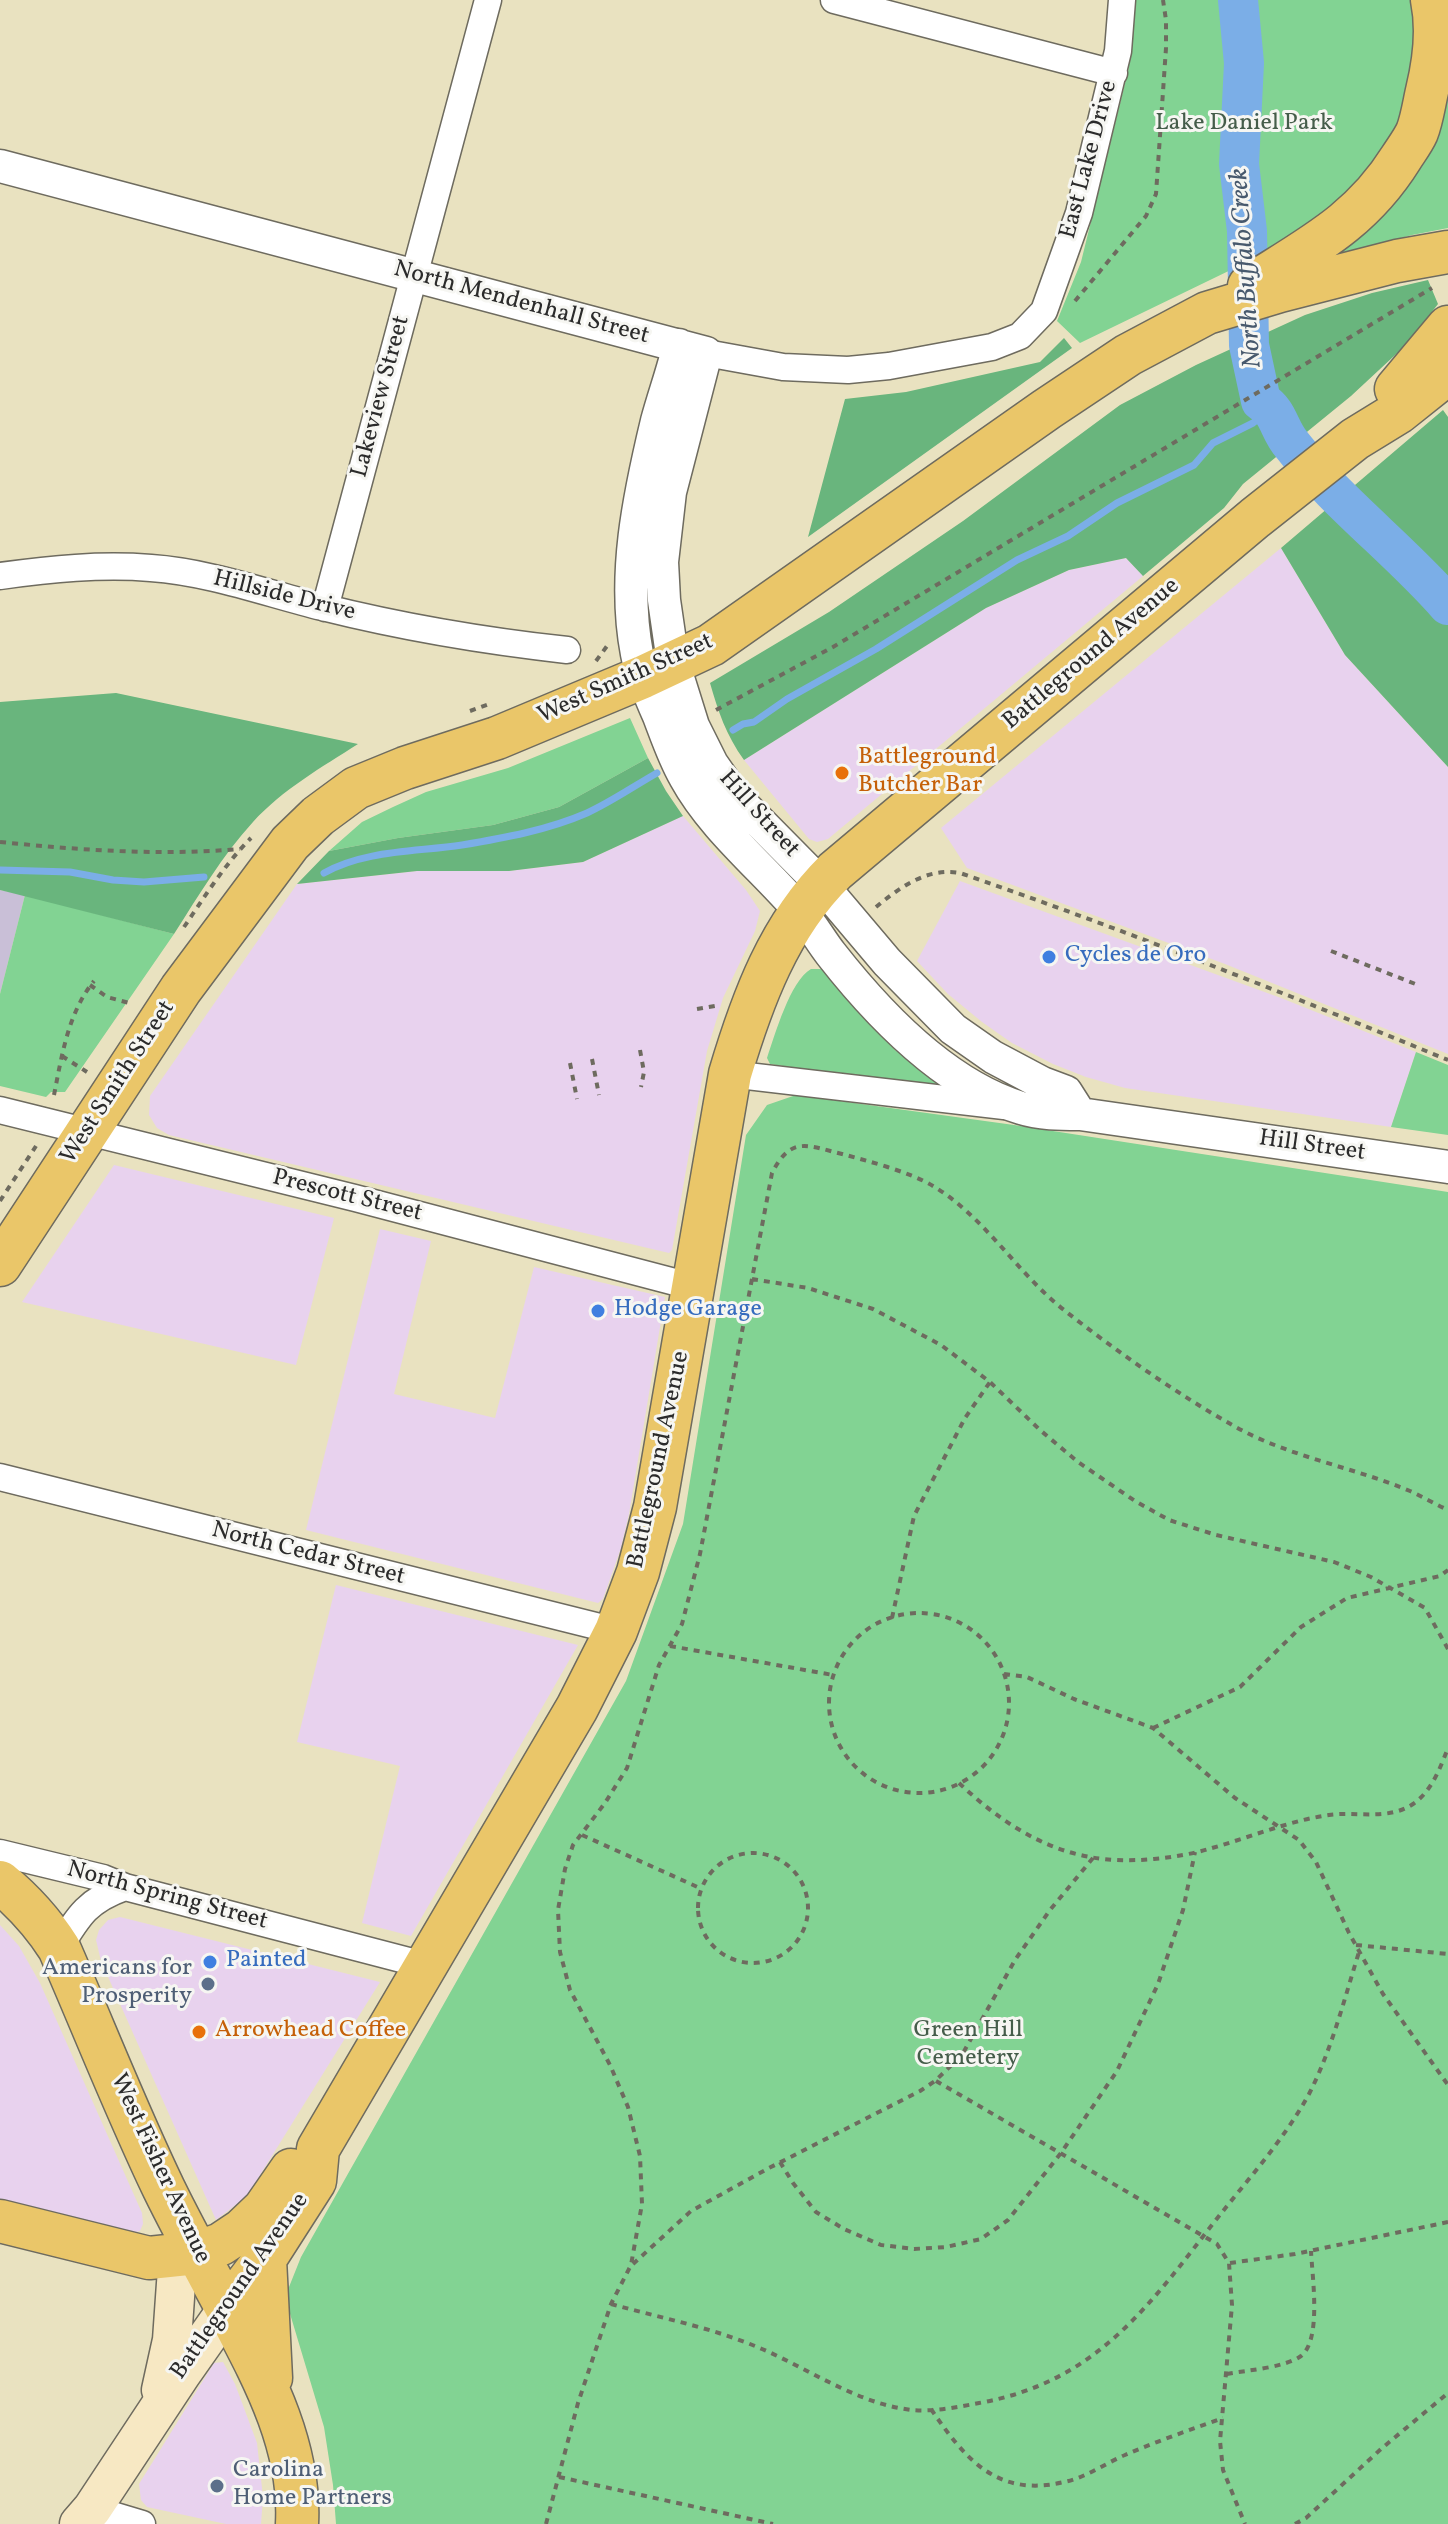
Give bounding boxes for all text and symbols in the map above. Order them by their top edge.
street label: East Lake Drive [1055,78,1125,242]
park label: Lake Daniel Park [1155,111,1333,139]
water label: North Buffalo Creek [1225,167,1271,369]
street label: North Mendenhall Street [390,256,652,352]
street label: Lakeview Street [347,313,417,481]
street label: Hillside Drive [210,565,358,629]
street label: Battleground Avenue [998,573,1186,737]
street label: West Smith Street [534,628,718,732]
place label: Battleground Butcher Bar [858,745,996,801]
marker: Battleground Butcher Bar [833,764,851,782]
street label: Hill Street [711,765,805,865]
place label: Cycles de Oro [1065,943,1206,971]
marker: Cycles de Oro [1040,948,1058,966]
street label: West Smith Street [55,996,183,1170]
street label: Hill Street [1257,1125,1367,1169]
street label: Prescott Street [269,1164,425,1230]
place label: Hodge Garage [614,1297,762,1325]
marker: Hodge Garage [589,1302,607,1320]
street label: Battleground Avenue [623,1349,697,1571]
street label: North Cedar Street [208,1517,408,1593]
street label: North Spring Street [63,1856,271,1938]
place label: Painted [226,1948,307,1976]
marker: Painted [201,1953,219,1971]
place label: Americans for Prosperity [42,1956,192,2012]
marker: Americans for Prosperity [199,1975,217,1993]
place label: Arrowhead Coffee [215,2018,406,2046]
park label: Green Hill Cemetery [913,2018,1023,2074]
marker: Arrowhead Coffee [190,2023,208,2041]
street label: West Fisher Avenue [102,2069,216,2269]
street label: Battleground Avenue [166,2188,316,2386]
place label: Carolina Home Partners [233,2458,392,2514]
marker: Carolina Home Partners [208,2477,226,2495]

